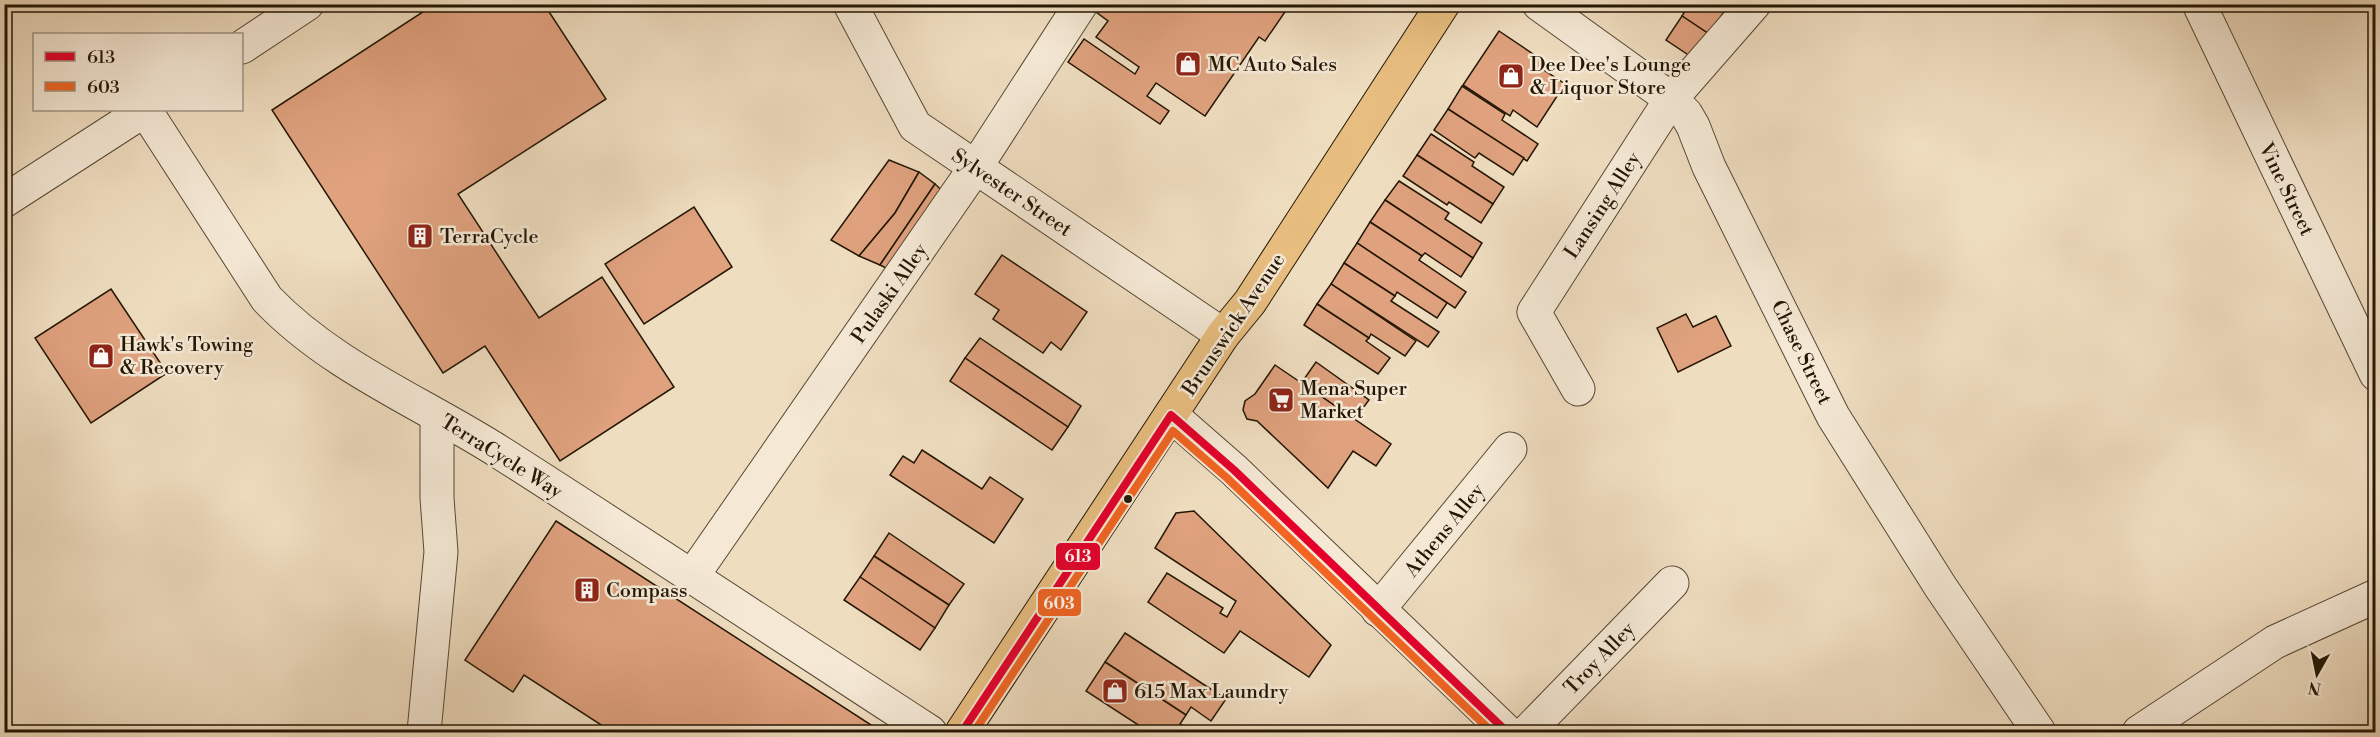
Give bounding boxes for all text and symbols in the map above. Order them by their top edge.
legend [33,33,243,111]
text: 613 [87,46,115,69]
shop icon: MC Auto Sales [1173,49,1203,79]
place label: MC Auto Sales [1208,53,1337,78]
place label: Dee Dee's Lounge & Liquor Store [1530,53,1691,101]
shop icon: Dee Dee's Lounge & Liquor Store [1496,61,1526,91]
text: 603 [87,76,120,99]
street label: Vine Street [2252,138,2319,240]
street label: Sylvester Street [946,144,1076,243]
street label: Lansing Alley [1559,147,1647,264]
building icon: TerraCycle [405,221,435,251]
place label: TerraCycle [440,225,539,250]
street label: Pulaski Alley [847,239,934,349]
street label: Brunswick Avenue [1177,249,1291,402]
street label: Chase Street [1765,296,1837,409]
place label: Hawk's Towing & Recovery [120,333,254,381]
shop icon: Hawk's Towing & Recovery [86,341,116,371]
place label: Mena Super Market [1300,377,1407,425]
supermarket icon: Mena Super Market [1266,385,1296,415]
street label: TerraCycle Way [436,410,567,505]
street label: Athens Alley [1399,479,1491,584]
unlabelled marker [1122,493,1134,505]
line badge: 613 [1055,542,1101,571]
text: 613 [1065,547,1092,567]
building icon: Compass [572,575,602,605]
place label: Compass [606,579,688,604]
line badge: 603 [1037,588,1082,617]
text: 603 [1043,594,1075,614]
street label: Troy Alley [1559,617,1641,701]
north arrow [2287,644,2347,704]
shop icon: 615 Max Laundry [1100,676,1130,706]
text: N [2307,677,2323,699]
place label: 615 Max Laundry [1134,680,1289,705]

